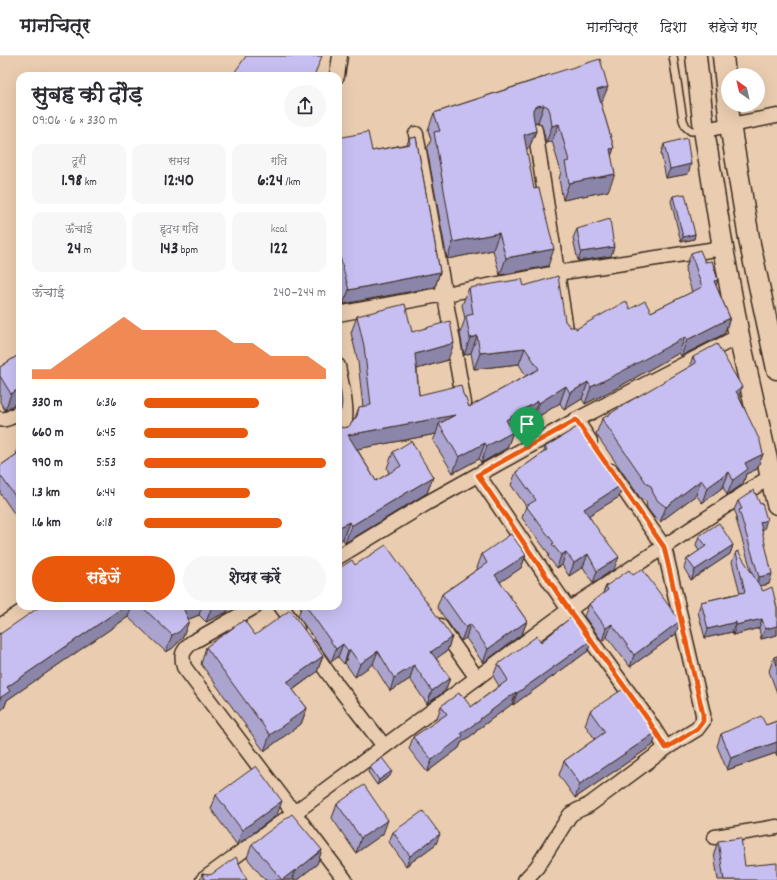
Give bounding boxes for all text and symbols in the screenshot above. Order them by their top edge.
text: मानचित्र [20,14,90,41]
text: मानचित्र [586,18,638,38]
text: दिशा [660,18,687,38]
text: सहेजे गए [709,18,757,38]
north arrow [721,68,765,112]
map controls [721,68,765,112]
text: सुबह की दौड़ [32,81,143,112]
button: share [284,85,326,127]
text: 09:06 · 6 × 330 m [32,112,118,131]
text: दूरी [72,154,86,170]
text: समय [168,154,190,170]
text: गति [271,154,287,170]
text: 1.98 [61,170,82,194]
text: 12:40 [164,170,194,194]
text: 6:24 [257,170,283,194]
text: km [82,175,97,191]
text: /km [283,175,301,191]
text: ऊँचाई [65,222,93,238]
text: हृदय गति [160,222,198,238]
text: kcal [271,222,287,238]
text: 24 [67,238,81,262]
text: 143 [160,238,178,262]
text: 122 [270,238,288,262]
text: m [81,243,91,259]
text: bpm [178,243,198,259]
text: ऊँचाई [32,284,65,303]
text: 240–244 m [273,284,326,303]
text: 330 m [32,394,63,413]
text: 6:36 [96,394,117,413]
pin [510,407,544,448]
icon: arrive [516,413,538,435]
text: 660 m [32,424,64,443]
text: 6:45 [96,424,116,443]
text: 990 m [32,454,63,473]
text: 5:53 [96,454,116,473]
text: 1.3 km [32,484,60,503]
text: 6:44 [96,484,115,503]
text: 1.6 km [32,514,61,533]
text: 6:18 [96,514,113,533]
button: सहेजें [32,556,175,602]
button: शेयर करें [183,556,326,602]

